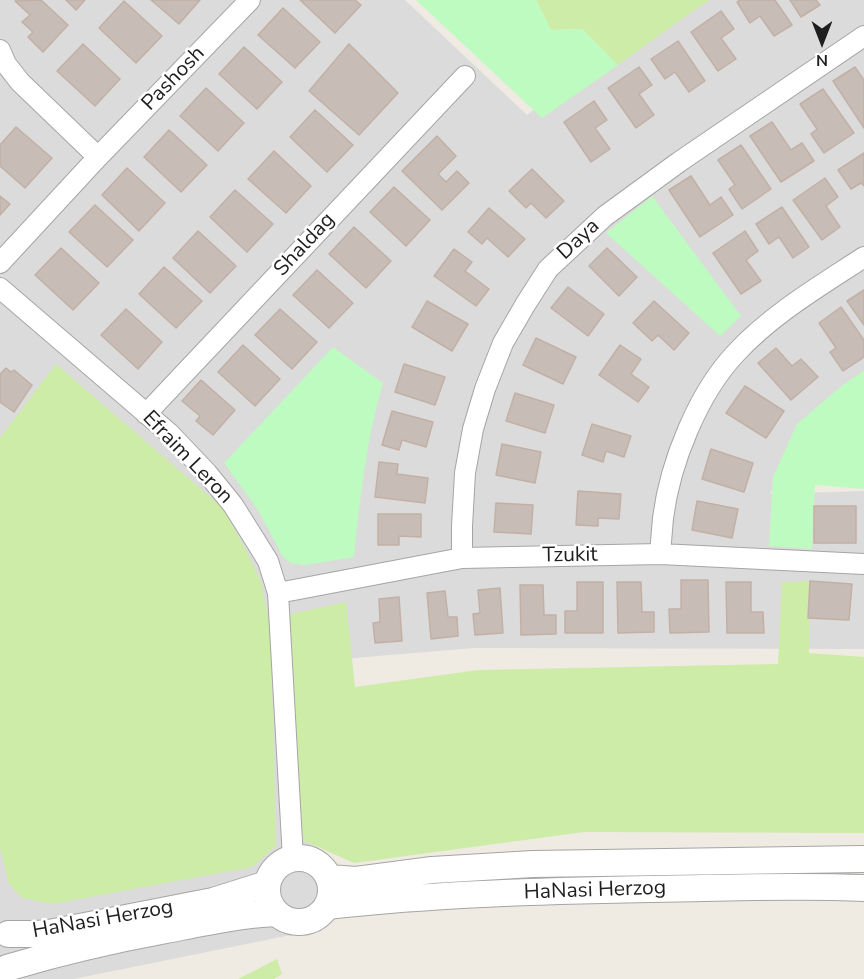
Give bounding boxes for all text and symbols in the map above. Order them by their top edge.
north arrow [792,12,852,72]
street label: Pashosh [137,42,211,116]
text: N [816,49,828,71]
street label: Shaldag [269,208,341,282]
street label: Daya [553,214,605,266]
street label: Efraim Leron [136,406,238,510]
street label: Tzukit [542,543,598,569]
street label: HaNasi Herzog [523,876,667,906]
street label: HaNasi Herzog [31,895,175,945]

